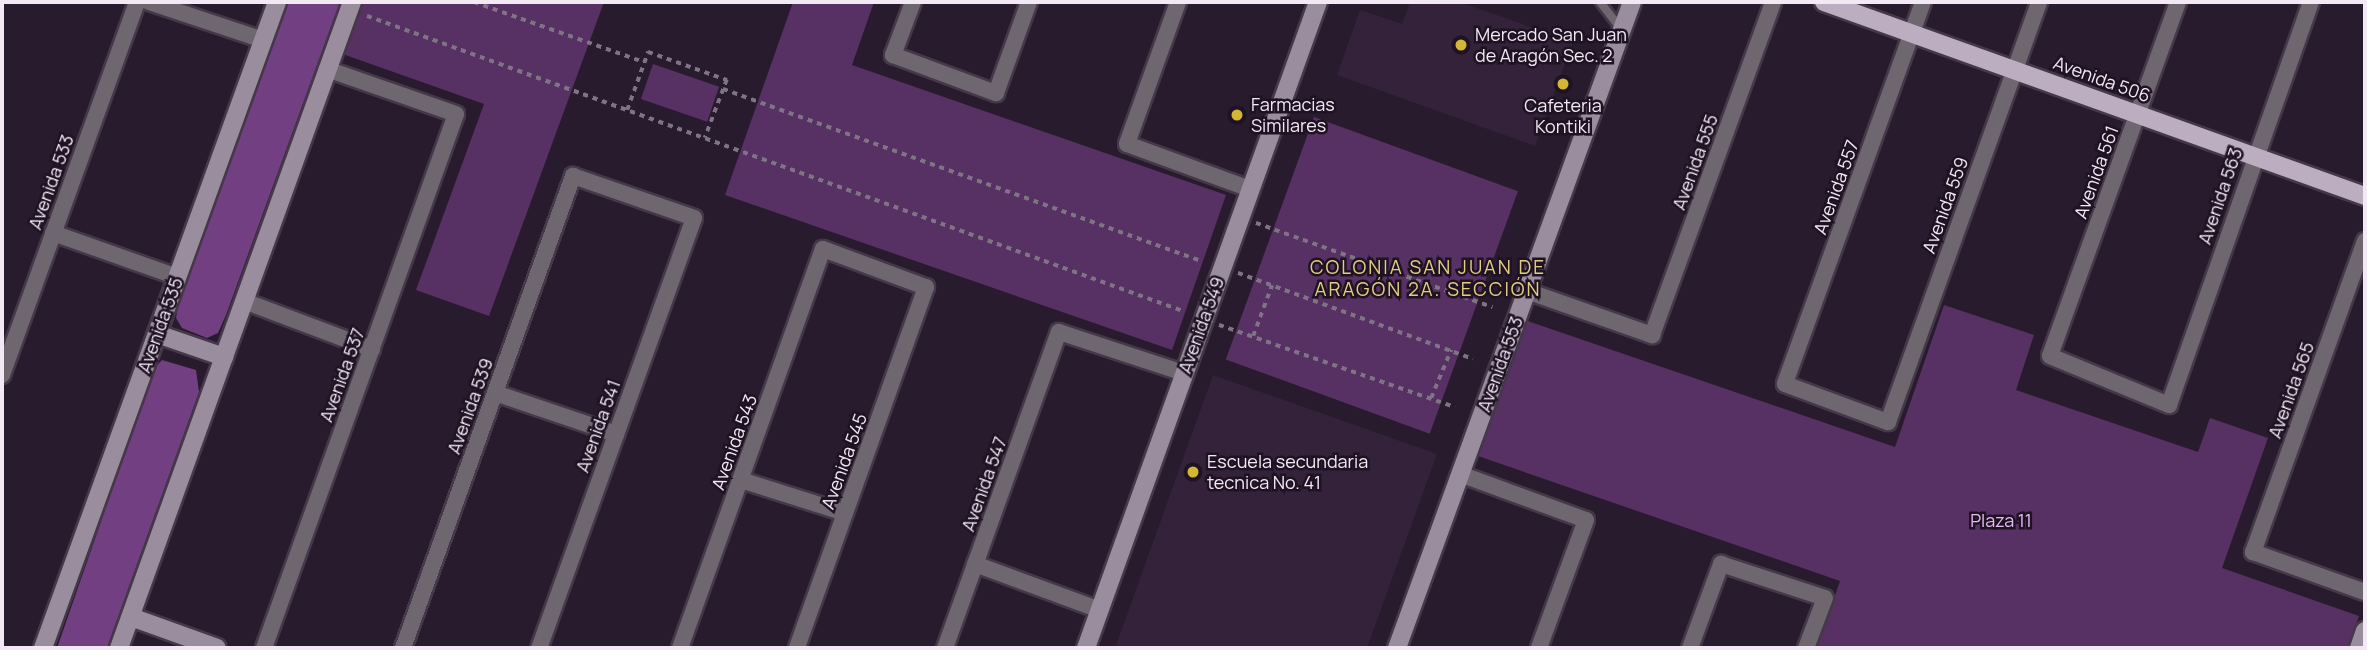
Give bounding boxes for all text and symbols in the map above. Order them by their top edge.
place label: Mercado San Juan de Aragón Sec. 2 [1475,24,1627,66]
marker: Mercado San Juan de Aragón Sec. 2 [1453,37,1469,53]
street label: Avenida 506 [2051,52,2153,106]
marker: Cafeteria Kontiki [1555,76,1571,92]
place label: Farmacias Similares [1251,94,1335,136]
place label: Cafeteria Kontiki [1524,95,1602,138]
marker: Farmacias Similares [1229,107,1245,123]
street label: Avenida 555 [1668,111,1722,213]
street label: Avenida 561 [2069,123,2123,221]
street label: Avenida 533 [24,132,78,232]
street label: Avenida 557 [1809,137,1863,237]
street label: Avenida 563 [2193,145,2247,247]
street label: Avenida 559 [1918,154,1972,256]
district label: COLONIA SAN JUAN DE ARAGÓN 2A. SECCIÓN [1312,257,1544,301]
street label: Avenida 535 [133,274,187,376]
street label: Avenida 549 [1174,274,1228,376]
street label: Avenida 553 [1473,313,1527,415]
street label: Avenida 537 [315,325,369,425]
street label: Avenida 565 [2264,339,2318,441]
street label: Avenida 539 [443,355,497,457]
street label: Avenida 541 [571,377,625,475]
street label: Avenida 543 [707,391,761,493]
street label: Avenida 545 [817,410,871,512]
street label: Avenida 547 [957,434,1011,534]
place label: Escuela secundaria tecnica No. 41 [1207,451,1368,494]
marker: Escuela secundaria tecnica No. 41 [1185,464,1201,480]
park label: Plaza 11 [1970,509,2032,531]

